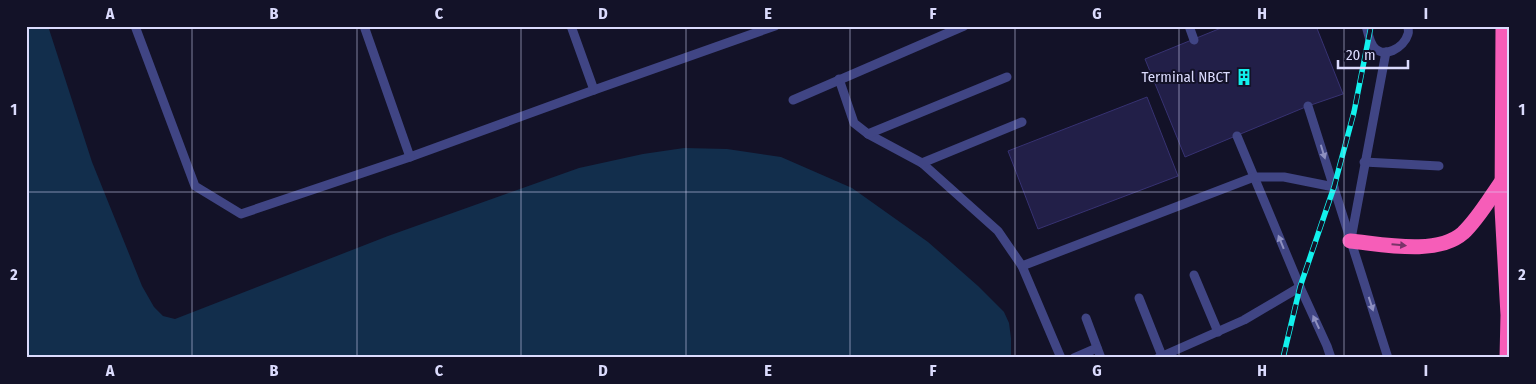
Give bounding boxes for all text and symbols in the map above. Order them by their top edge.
text: A [105,4,115,23]
text: B [270,4,279,23]
text: C [435,4,444,23]
text: D [598,4,608,23]
text: E [764,4,772,23]
text: F [929,4,937,23]
text: G [1092,4,1102,23]
text: H [1257,4,1267,23]
text: I [1424,4,1428,23]
scale bar [1338,38,1408,70]
text: 20 m [1346,46,1376,64]
building icon: Terminal NBCT [1234,67,1254,87]
place label: Terminal NBCT [1142,68,1230,86]
text: 1 [11,100,17,119]
text: 1 [1519,100,1525,119]
one-way arrow [1319,145,1327,160]
one-way arrow [1277,234,1285,249]
one-way arrow [1391,241,1407,249]
text: 2 [9,265,18,284]
text: 2 [1517,265,1526,284]
one-way arrow [1367,297,1375,312]
one-way arrow [1312,315,1320,329]
text: A [105,361,115,380]
text: B [270,361,279,380]
text: C [435,361,444,380]
text: D [598,361,608,380]
text: E [764,361,772,380]
text: F [929,361,937,380]
text: G [1092,361,1102,380]
text: H [1257,361,1267,380]
text: I [1424,361,1428,380]

